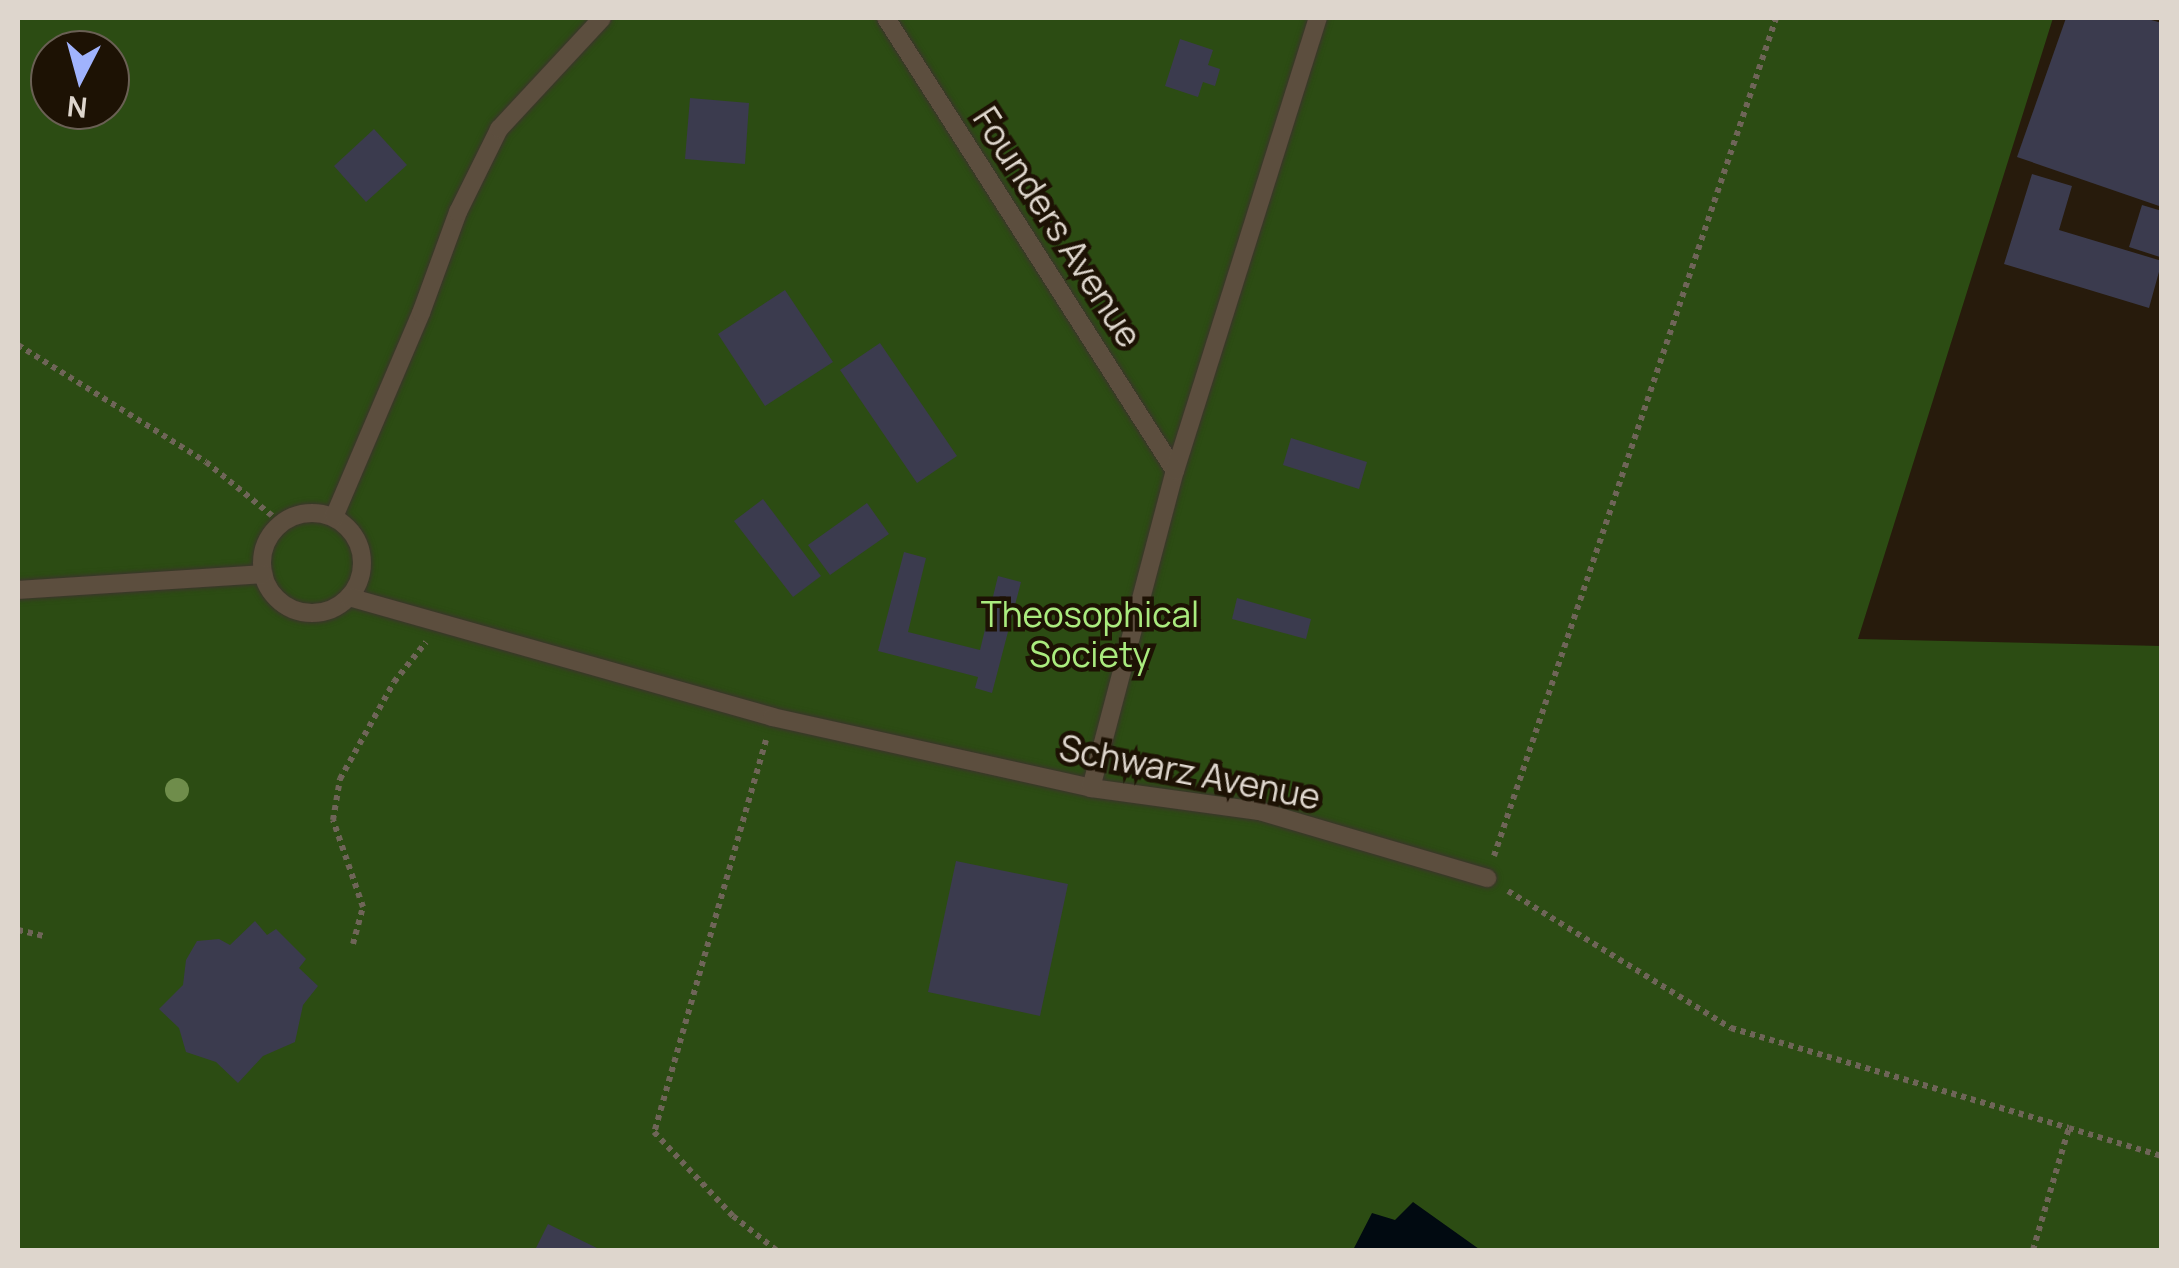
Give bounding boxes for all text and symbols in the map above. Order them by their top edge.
north arrow [30,30,130,130]
text: N [65,88,89,128]
street label: Founders Avenue [965,99,1151,355]
park label: Theosophical Society [981,593,1199,675]
street label: Schwarz Avenue [1056,726,1324,818]

